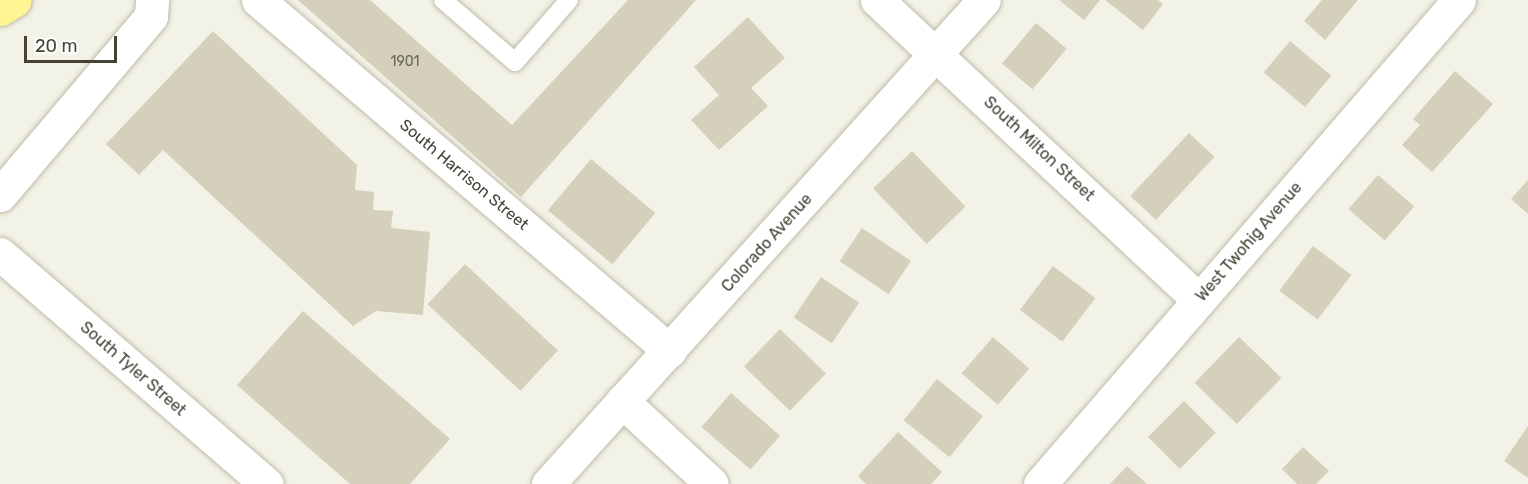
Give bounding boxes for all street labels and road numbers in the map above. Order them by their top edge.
street label: South Milton Street [980,93,1098,205]
street label: South Harrison Street [396,116,532,234]
street label: West Twohig Avenue [1192,178,1306,306]
street label: Colorado Avenue [718,190,816,296]
street label: South Tyler Street [76,318,190,420]

